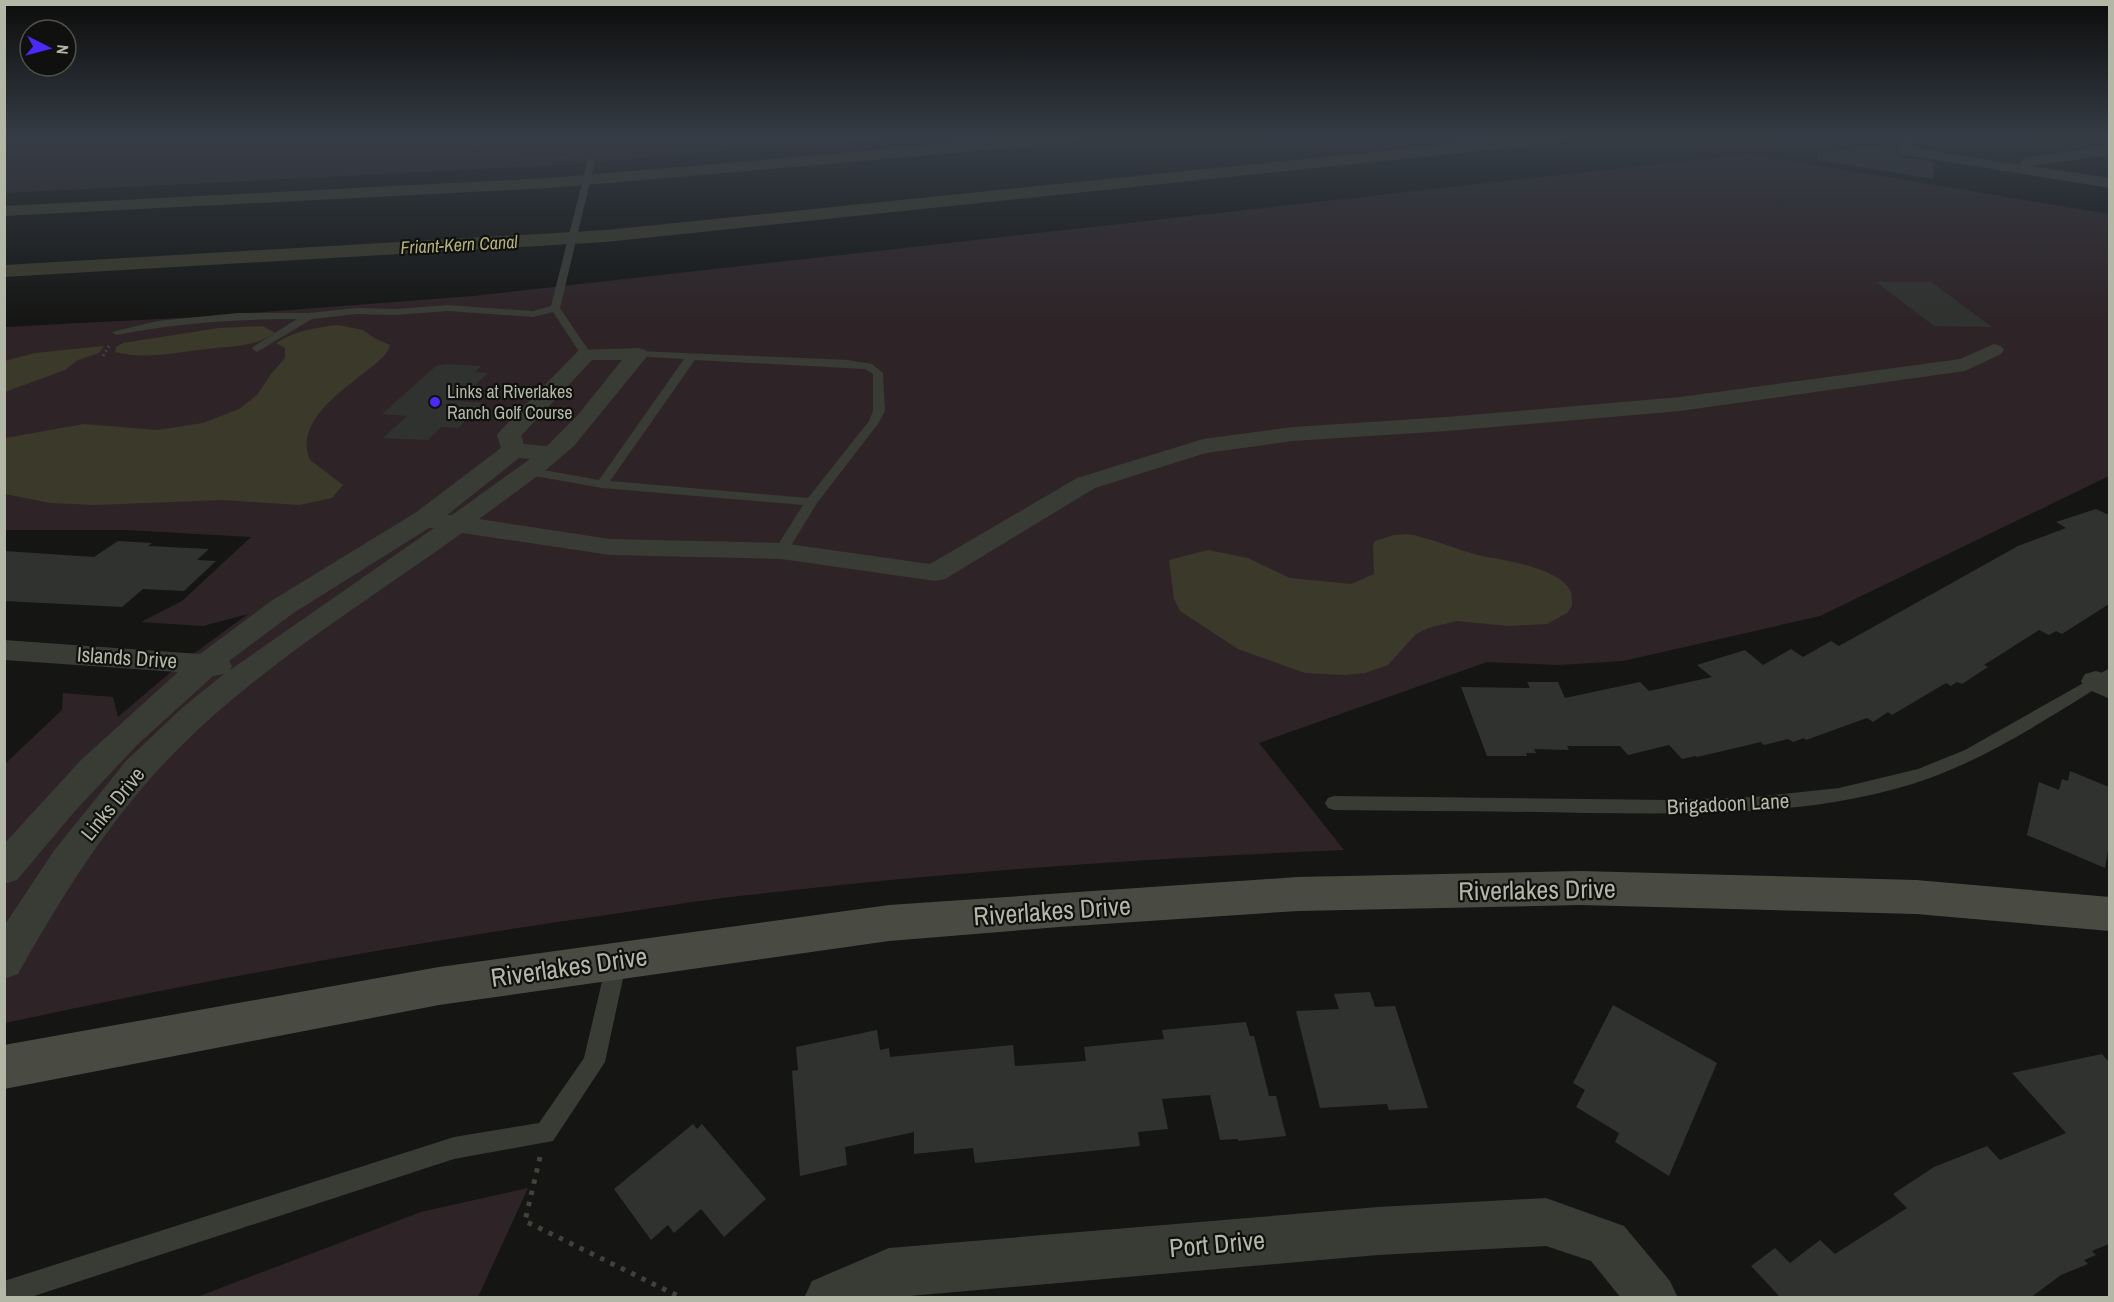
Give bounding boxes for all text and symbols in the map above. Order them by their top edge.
north arrow [18,18,78,78]
text: N [51,44,74,55]
water label: Friant-Kern Canal [400,229,519,260]
place label: Links at Riverlakes Ranch Golf Course [447,379,573,425]
marker: Links at Riverlakes Ranch Golf Course [428,395,442,409]
street label: Islands Drive [76,640,178,675]
street label: Links Drive [74,761,151,847]
street label: Brigadoon Lane [1666,786,1790,821]
street label: Riverlakes Drive [1458,871,1616,908]
street label: Riverlakes Drive [972,888,1132,933]
street label: Riverlakes Drive [488,938,649,995]
street label: Port Drive [1168,1222,1266,1265]

